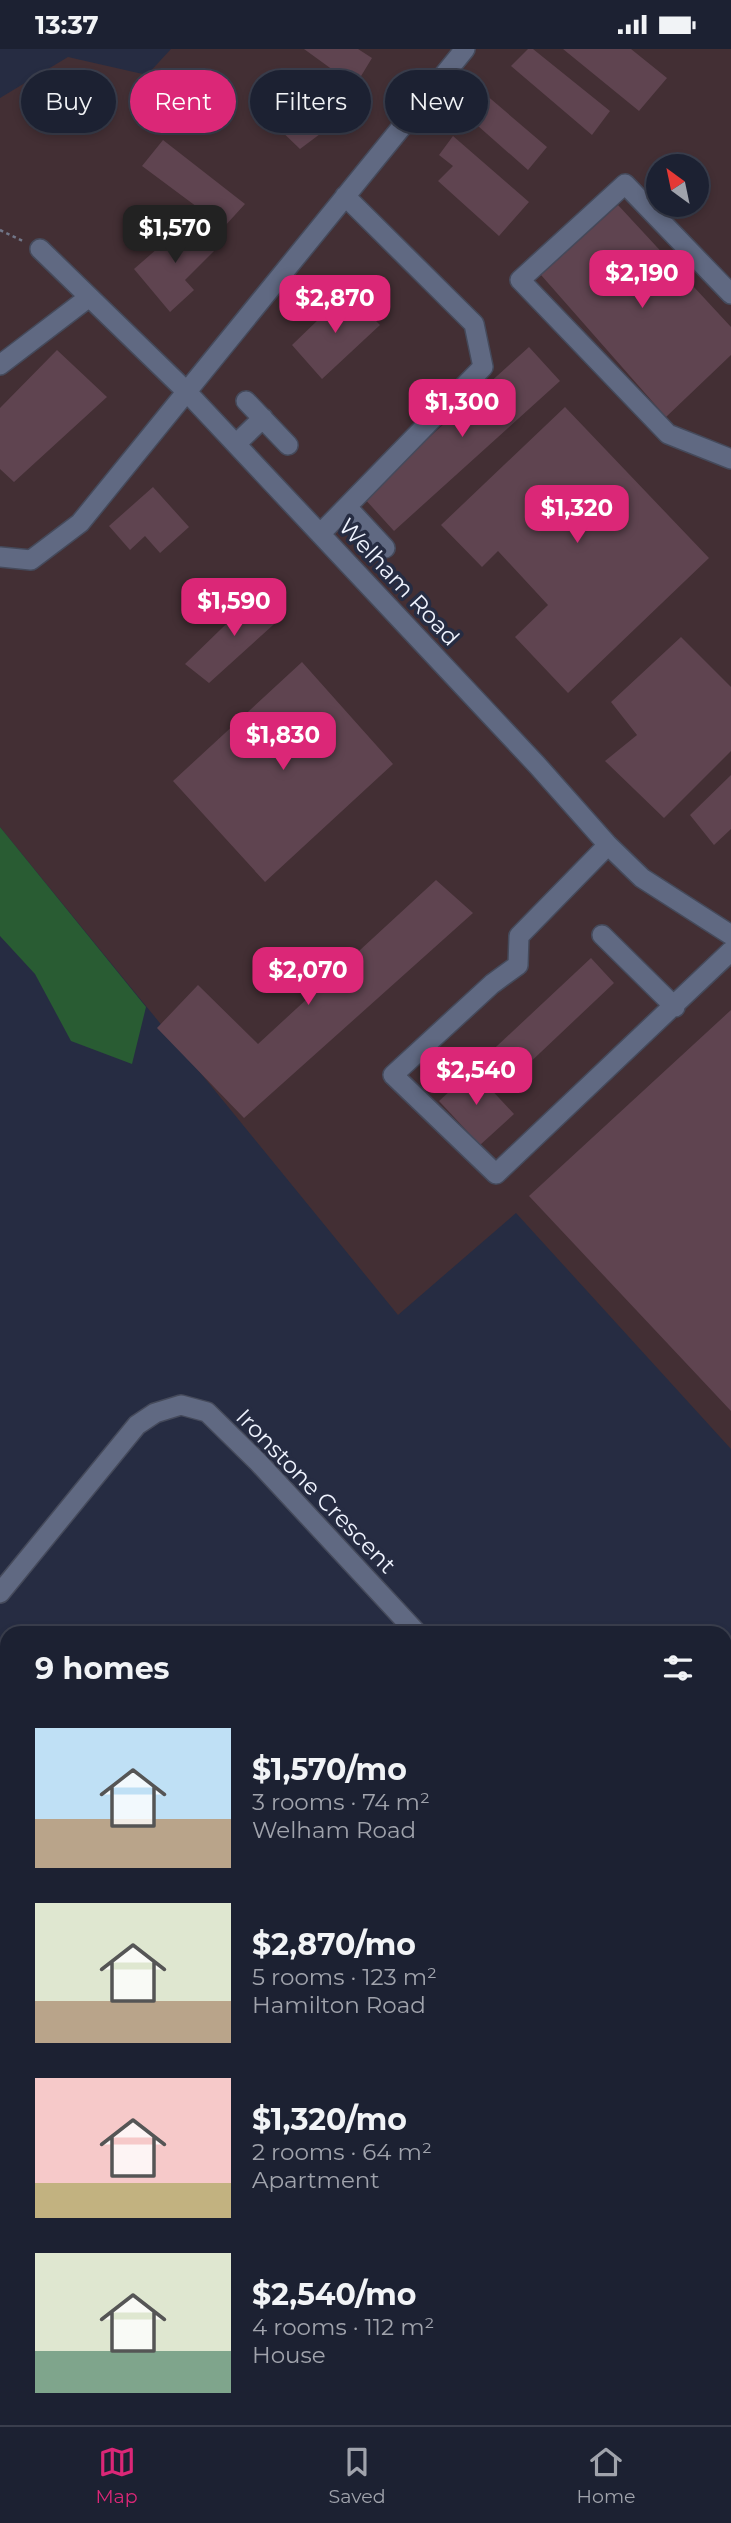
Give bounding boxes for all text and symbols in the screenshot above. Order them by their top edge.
text: 13:37 [35,9,99,41]
chip: Buy [21,70,116,133]
chip: Rent [130,70,236,133]
chip: Filters [250,70,371,133]
chip: New [385,70,488,133]
north arrow [646,154,709,217]
map controls [646,154,709,217]
pin: $1,570 [118,205,232,265]
text: $1,570 [139,214,211,242]
pin: $2,190 [585,251,699,310]
text: $2,190 [605,259,679,287]
pin: $2,870 [278,275,392,335]
text: $2,870 [295,284,375,312]
pin: $1,300 [405,379,519,439]
text: $1,300 [425,388,499,416]
pin: $1,320 [520,485,634,545]
text: $1,320 [541,494,613,522]
street label: Welham Road [333,512,465,652]
pin: $1,590 [177,579,291,638]
text: $1,590 [197,587,271,615]
pin: $1,830 [226,713,340,772]
text: $1,830 [246,721,320,749]
pin: $2,070 [251,947,365,1007]
text: $2,070 [268,956,348,984]
pin: $2,540 [419,1047,533,1107]
text: $2,540 [436,1056,516,1084]
street label: Ironstone Crescent [230,1403,402,1579]
icon: filters [659,1649,697,1687]
text: 9 homes [35,1650,170,1687]
text: $1,570/mo [252,1751,407,1788]
icon: home [91,1756,175,1840]
text: 3 rooms · 74 m² [252,1788,430,1816]
text: Welham Road [252,1816,416,1844]
text: $2,870/mo [252,1926,416,1963]
icon: home [91,1931,175,2015]
text: 5 rooms · 123 m² [252,1963,437,1991]
text: Hamilton Road [252,1991,426,2019]
text: $1,320/mo [252,2101,407,2138]
icon: home [91,2106,175,2190]
text: 2 rooms · 64 m² [252,2138,432,2166]
text: Apartment [252,2166,380,2194]
text: $2,540/mo [252,2276,416,2313]
icon: home [91,2281,175,2365]
text: 4 rooms · 112 m² [252,2313,434,2341]
text: House [252,2341,326,2369]
tab: Map [95,2443,138,2508]
tab: Saved [329,2443,386,2508]
tab: Home [577,2443,636,2508]

